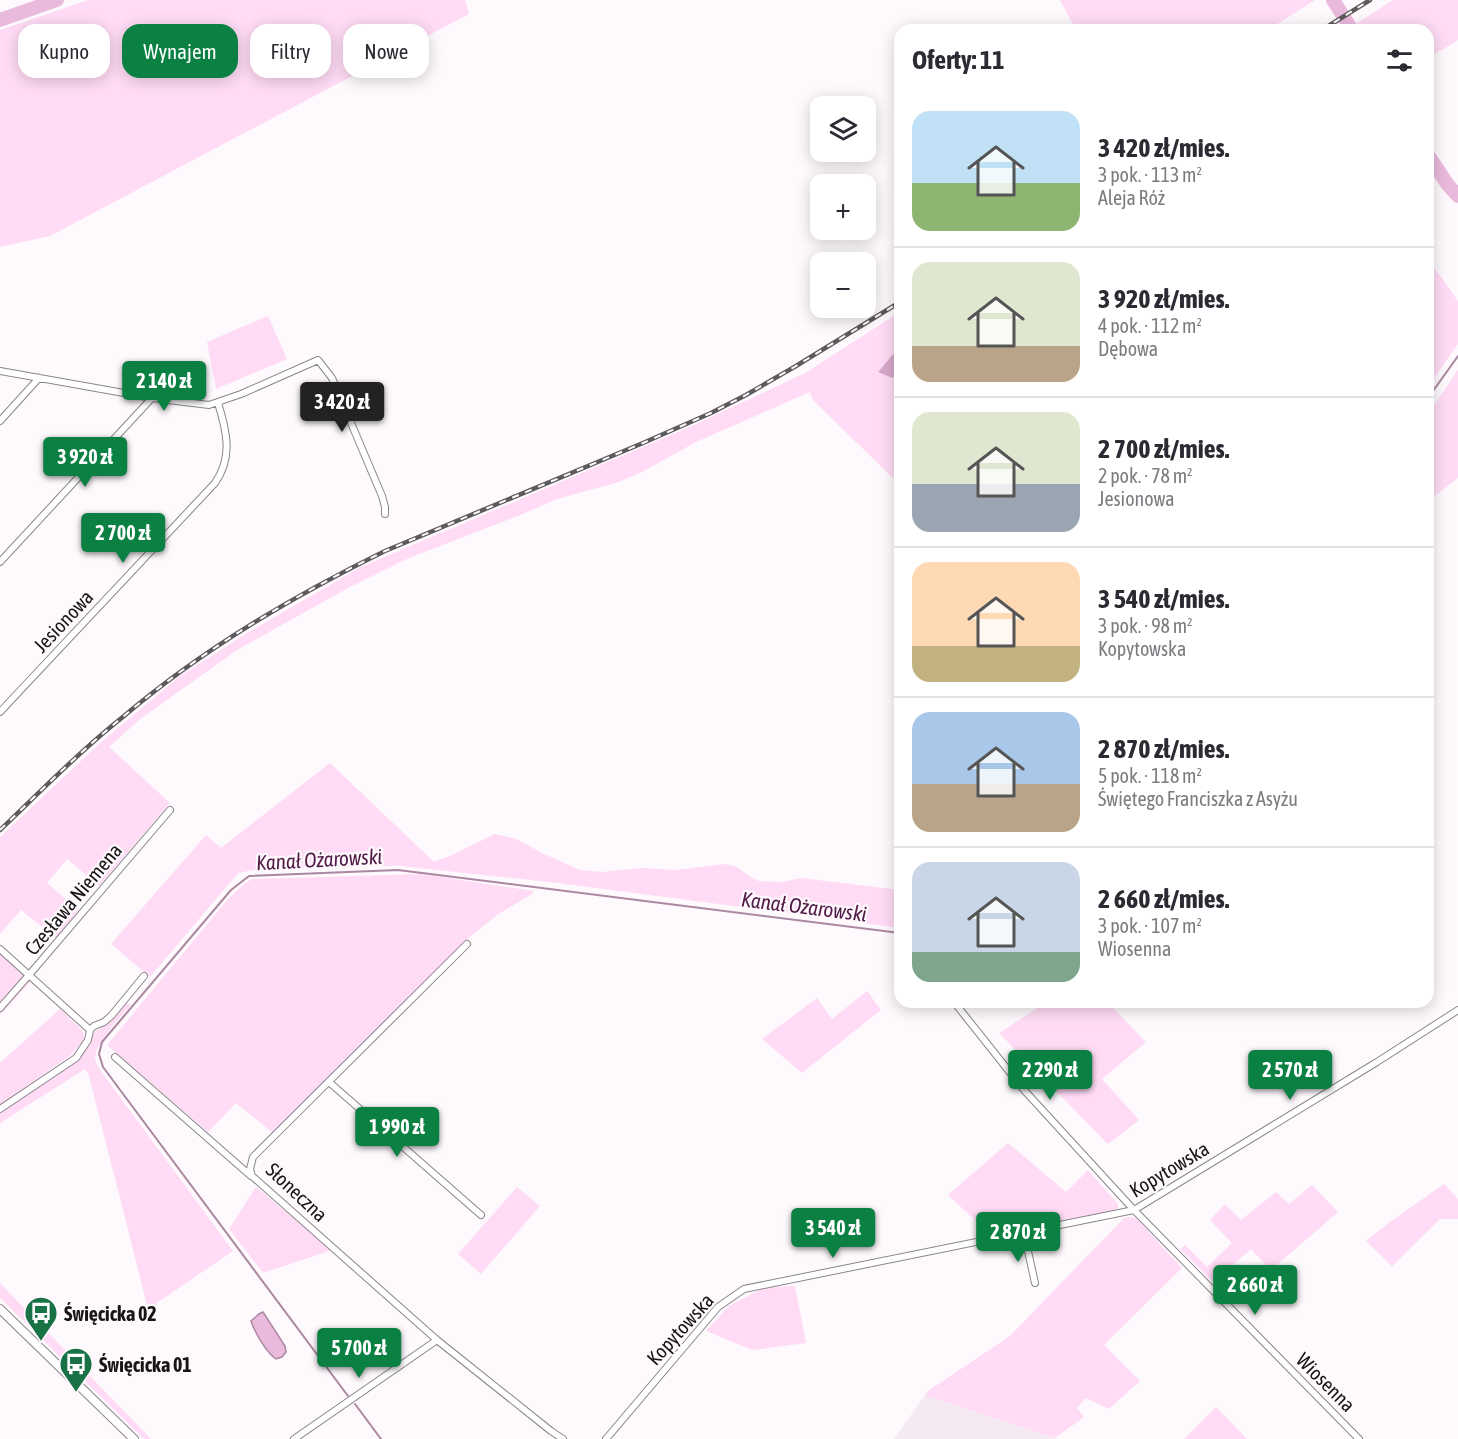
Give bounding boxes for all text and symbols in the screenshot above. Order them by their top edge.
chip: Kupno [18,24,110,78]
chip: Wynajem [122,24,238,78]
chip: Filtry [250,24,331,78]
chip: Nowe [343,24,429,78]
icon: filters [1383,44,1416,77]
text: Oferty: 11 [912,45,1004,75]
map controls [810,96,876,318]
button: layers [810,96,876,162]
text: 3 420 zł/mies. [1098,133,1229,163]
icon: home [960,135,1032,207]
text: 3 pok. · 113 m² [1098,163,1202,186]
button: + [810,174,876,240]
text: Aleja Róż [1098,186,1165,209]
button: − [810,252,876,318]
text: 3 920 zł/mies. [1098,284,1229,314]
icon: home [960,286,1032,358]
text: 4 pok. · 112 m² [1098,314,1202,337]
text: Dębowa [1098,337,1158,360]
pin: 2 140 zł [102,361,226,412]
text: 2 140 zł [136,369,192,392]
pin: 3 420 zł [280,382,404,433]
text: 3 420 zł [314,390,370,413]
text: 2 700 zł/mies. [1098,434,1229,464]
icon: home [960,436,1032,508]
pin: 3 920 zł [23,437,147,488]
text: 3 920 zł [57,445,113,468]
text: 2 pok. · 78 m² [1098,464,1193,487]
text: Jesionowa [1098,487,1174,510]
pin: 2 700 zł [61,513,185,564]
text: 2 700 zł [95,521,151,544]
text: 3 540 zł/mies. [1098,584,1229,614]
street label: Jesionowa [29,585,97,657]
icon: home [960,586,1032,658]
text: 3 pok. · 98 m² [1098,614,1193,637]
text: Kopytowska [1098,637,1186,660]
text: 2 870 zł/mies. [1098,734,1229,764]
icon: home [960,736,1032,808]
text: 5 pok. · 118 m² [1098,764,1202,787]
text: Świętego Franciszka z Asyżu [1098,787,1298,810]
street label: Czesława Niemena [20,839,126,959]
water label: Kanał Ożarowski [255,844,383,874]
text: 2 660 zł/mies. [1098,884,1229,914]
water label: Kanał Ożarowski [740,886,868,926]
icon: home [960,886,1032,958]
text: 3 pok. · 107 m² [1098,914,1202,937]
text: Wiosenna [1098,937,1171,960]
pin: 2 290 zł [988,1050,1112,1101]
pin: 2 570 zł [1228,1050,1352,1101]
text: 2 290 zł [1022,1058,1078,1081]
text: 2 570 zł [1262,1058,1318,1081]
pin: 1 990 zł [335,1107,459,1158]
text: 1 990 zł [369,1115,425,1138]
street label: Kopytowska [1125,1136,1213,1202]
street label: Słoneczna [262,1158,332,1226]
pin: 3 540 zł [771,1208,895,1259]
pin: 2 870 zł [956,1212,1080,1263]
text: 3 540 zł [805,1216,861,1239]
text: 2 870 zł [990,1220,1046,1243]
pin: 2 660 zł [1193,1265,1317,1316]
text: 2 660 zł [1227,1273,1283,1296]
street label: Kopytowska [642,1289,718,1369]
bus stop icon: Święcicka 02 [23,1295,59,1342]
place label: Święcicka 02 [64,1302,157,1325]
pin: 5 700 zł [297,1328,421,1379]
text: 5 700 zł [331,1336,387,1359]
bus stop icon: Święcicka 01 [58,1346,94,1393]
street label: Wiosenna [1292,1348,1360,1416]
place label: Święcicka 01 [99,1353,192,1376]

